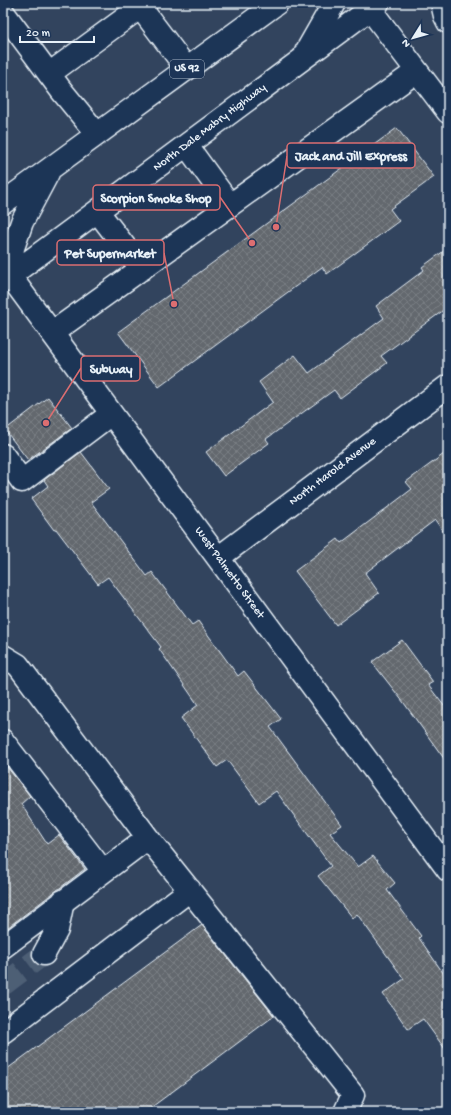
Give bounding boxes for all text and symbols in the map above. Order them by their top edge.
scale bar [20,18,94,44]
north arrow [393,18,433,58]
text: 20 m [26,27,51,41]
text: N [400,36,414,49]
road number: US 92 [170,60,204,78]
street label: North Dale Mabry Highway [151,81,269,175]
callout: Jack and Jill Express [287,143,415,168]
text: Jack and Jill Express [294,150,408,166]
callout: Scorpion Smoke Shop [93,185,220,210]
text: Scorpion Smoke Shop [101,192,212,208]
callout: Pet Supermarket [57,240,164,265]
text: Pet Supermarket [64,247,157,263]
callout: Subway [81,356,140,381]
text: Subway [90,363,133,378]
street label: North Harold Avenue [287,434,380,509]
street label: West Palmetto Street [191,524,268,623]

